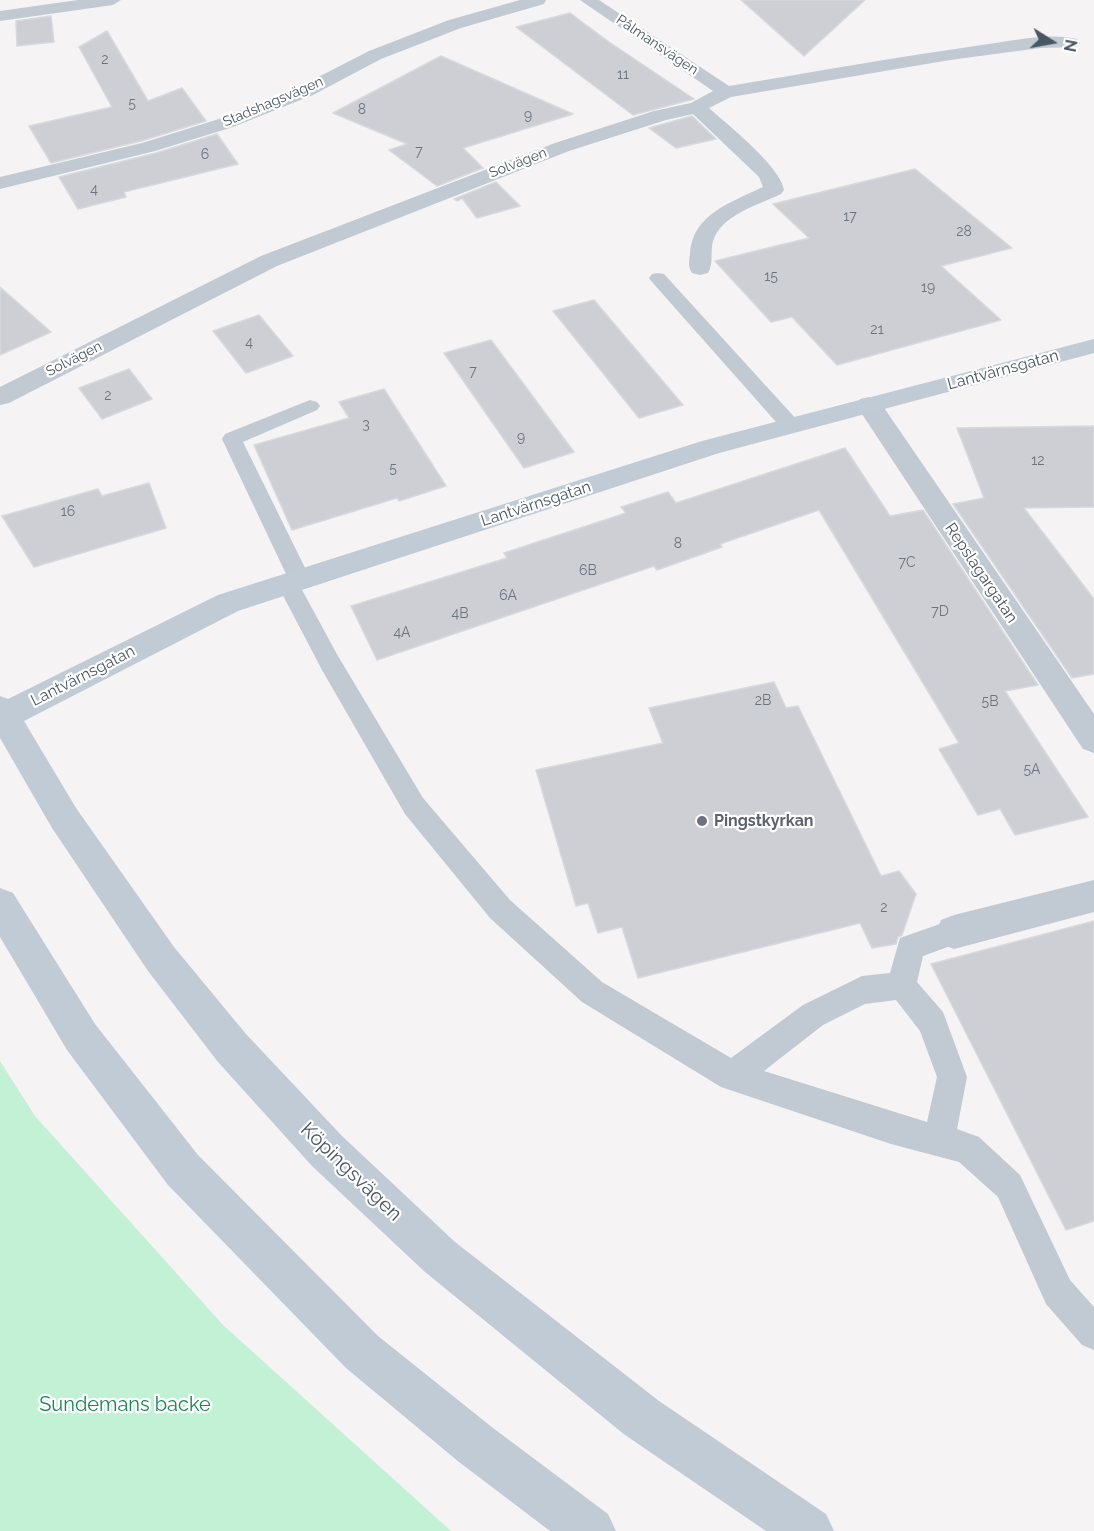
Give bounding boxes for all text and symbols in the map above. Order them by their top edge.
street label: Pålmansvägen [613,11,701,79]
north arrow [1022,12,1082,72]
text: N [1060,38,1081,53]
house number: 2 [101,52,109,68]
house number: 11 [617,67,629,83]
street label: Stadshagsvägen [220,73,326,131]
house number: 5 [128,96,136,112]
house number: 8 [358,102,366,118]
house number: 9 [524,108,532,124]
house number: 7 [415,144,423,160]
street label: Solvägen [487,144,549,182]
house number: 6 [201,147,209,163]
house number: 4 [90,182,98,198]
house number: 17 [843,209,857,225]
house number: 28 [956,224,972,240]
house number: 15 [764,269,778,285]
house number: 19 [921,280,935,296]
house number: 21 [870,322,884,338]
house number: 4 [245,335,253,351]
street label: Solvägen [43,338,105,380]
street label: Lantvärnsgatan [945,346,1061,394]
house number: 7 [469,364,477,380]
house number: 2 [104,388,112,404]
house number: 3 [362,417,370,433]
house number: 9 [517,430,525,446]
house number: 12 [1031,453,1045,469]
house number: 5 [389,461,397,477]
street label: Lantvärnsgatan [479,477,593,531]
house number: 16 [61,504,75,520]
street label: Repslagargatan [941,519,1021,627]
house number: 8 [674,536,682,552]
house number: 7C [898,555,916,571]
house number: 6B [579,563,597,579]
house number: 6A [499,588,517,604]
house number: 7D [931,604,949,620]
house number: 4B [452,606,468,622]
house number: 4A [393,625,411,641]
street label: Lantvärnsgatan [28,641,138,711]
house number: 2B [755,693,771,709]
house number: 5B [982,694,998,710]
house number: 5A [1023,762,1041,778]
place label: Pingstkyrkan [714,811,813,831]
marker: Pingstkyrkan [695,814,709,828]
house number: 2 [880,900,888,916]
street label: Köpingsvägen [295,1118,407,1226]
park label: Sundemans backe [39,1393,211,1417]

